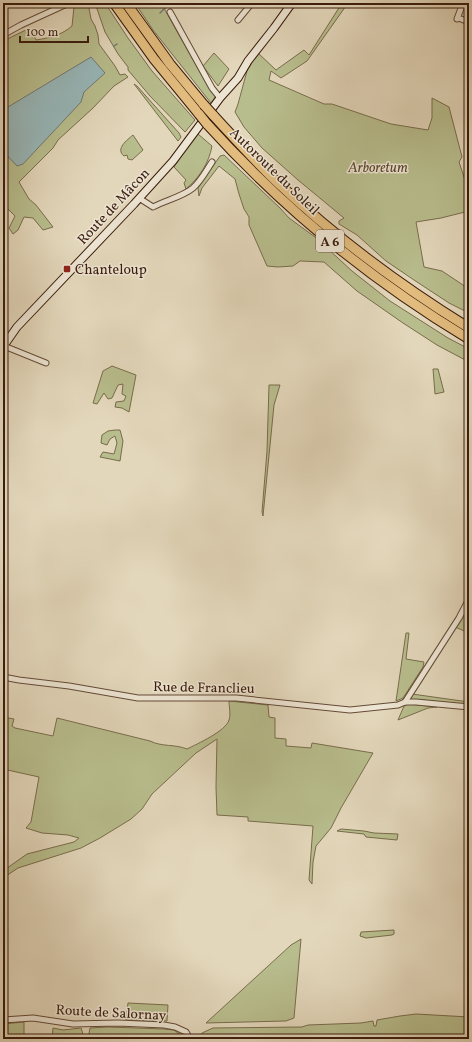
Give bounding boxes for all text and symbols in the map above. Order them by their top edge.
scale bar [20,18,88,44]
text: 100 m [26,25,59,41]
street label: Autoroute du Soleil [225,124,323,220]
park label: Arboretum [347,159,408,178]
street label: Route de Mâcon [74,165,155,249]
road number: A 6 [316,230,344,252]
place label: Chanteloup [75,261,147,280]
marker: Chanteloup [62,264,72,274]
street label: Rue de Franclieu [153,678,255,699]
street label: Route de Salornay [55,1001,167,1026]

